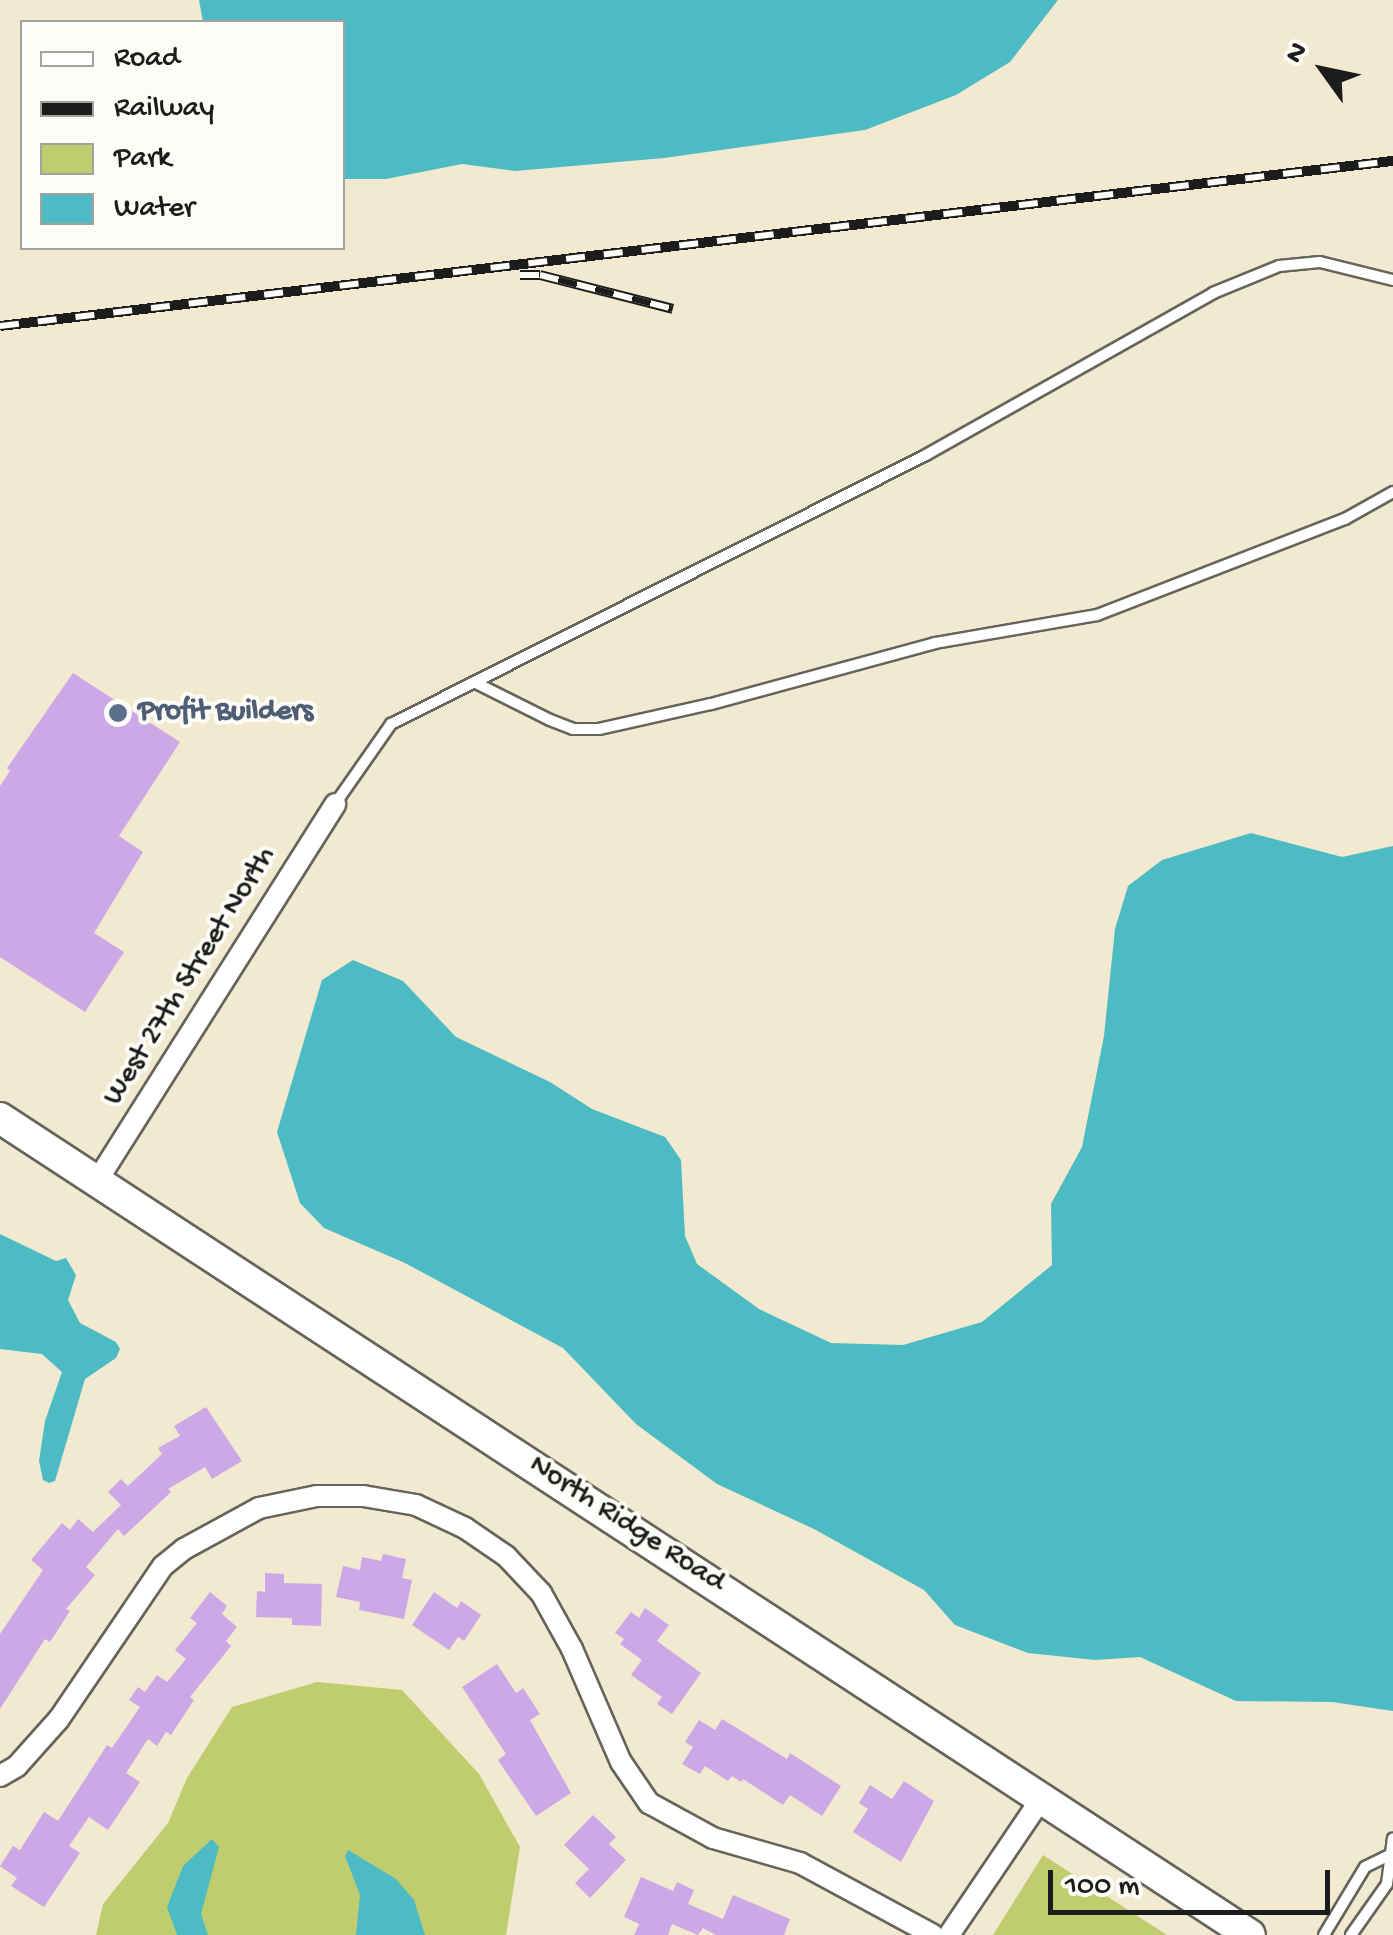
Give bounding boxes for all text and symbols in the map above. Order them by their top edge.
legend [20,20,345,250]
north arrow [1273,20,1373,120]
text: N [1279,37,1316,70]
text: Road [114,42,180,77]
text: Railway [114,92,214,127]
text: Park [114,142,171,177]
text: Water [114,192,195,227]
place label: Profit Builders [138,695,313,731]
marker: Profit Builders [107,702,129,724]
street label: West 27th Street North [97,841,285,1113]
street label: North Ridge Road [521,1448,731,1602]
scale bar [1053,1850,1336,1912]
text: 100 m [1065,1870,1140,1905]

